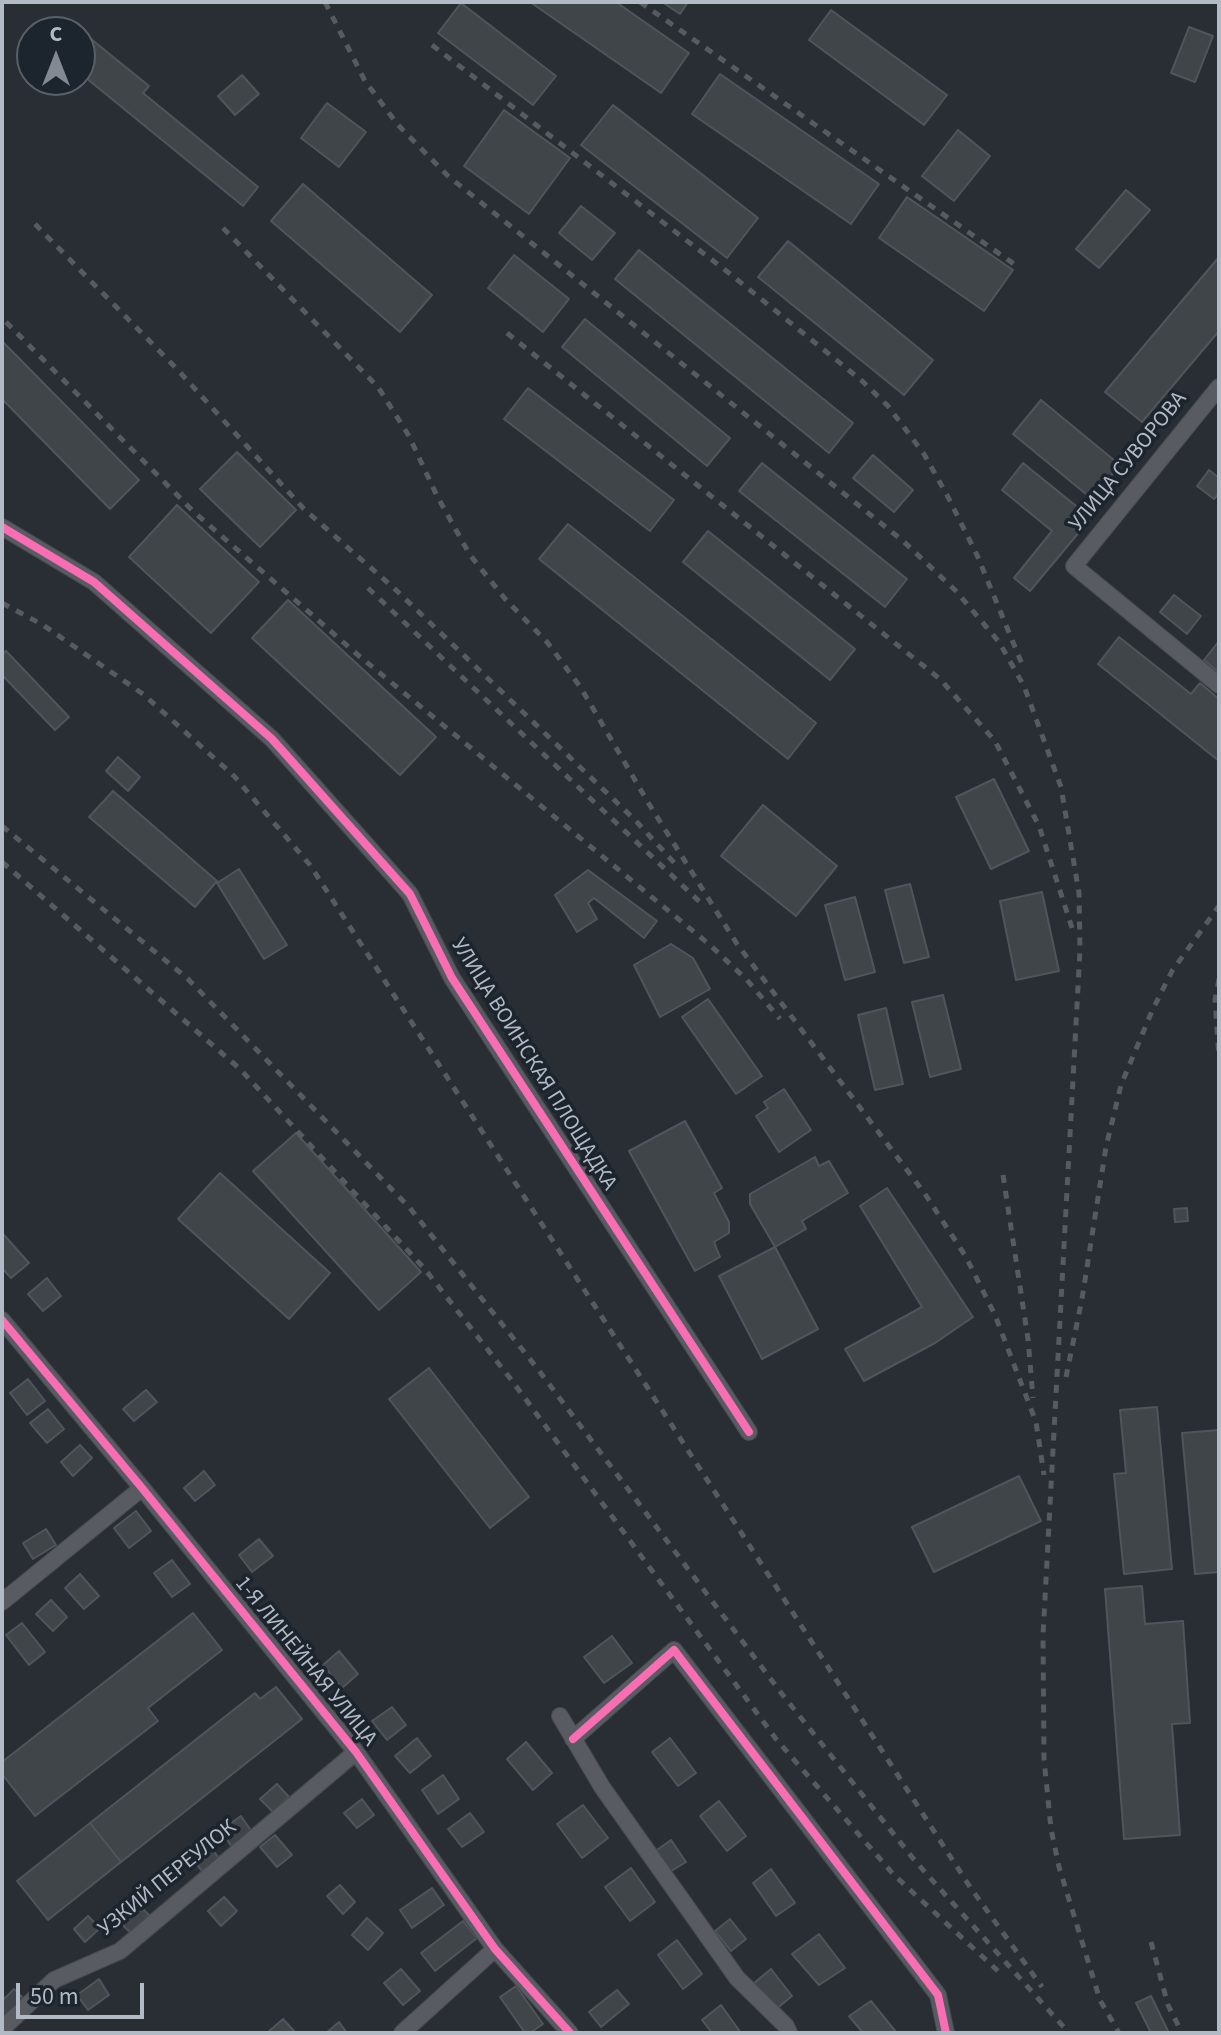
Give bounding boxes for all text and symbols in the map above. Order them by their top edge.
north arrow [16,16,96,96]
text: С [50,18,62,50]
street label: УЛИЦА СУВОРОВА [1065,387,1193,537]
street label: УЛИЦА ВОИНСКАЯ ПЛОЩАДКА [444,934,622,1196]
street label: 1-Я ЛИНЕЙНАЯ УЛИЦА [228,1572,382,1752]
street label: УЗКИЙ ПЕРЕУЛОК [94,1815,242,1943]
scale bar [20,1967,148,2017]
text: 50 m [30,1979,79,2014]

